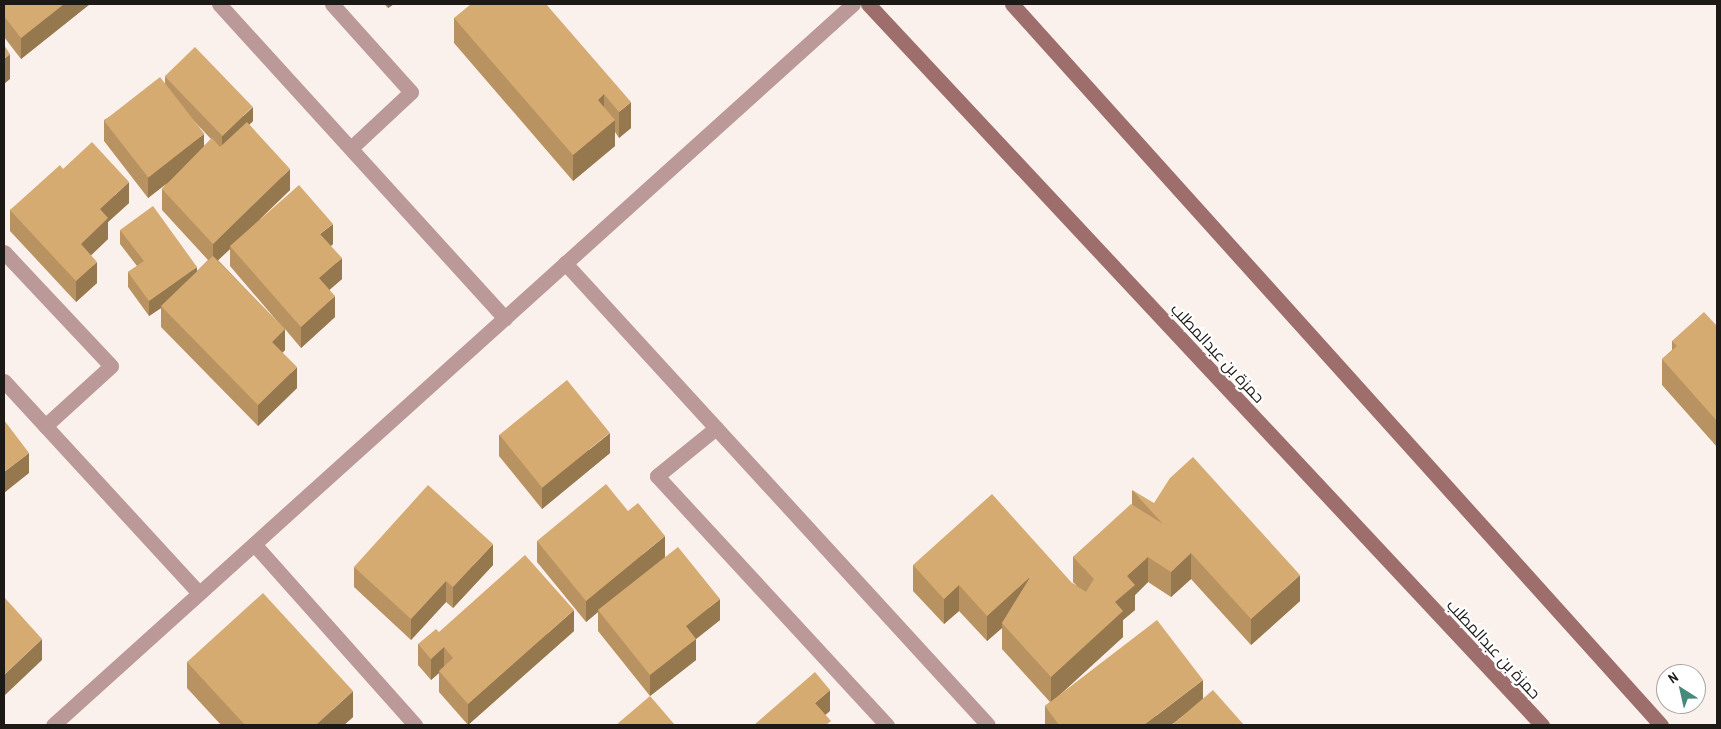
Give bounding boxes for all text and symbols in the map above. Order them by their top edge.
street label: حمزة بن عبدالمطلب [1167,299,1269,407]
street label: حمزة بن عبدالمطلب [1443,595,1545,703]
north arrow [1656,664,1706,714]
text: N [1664,668,1682,687]

